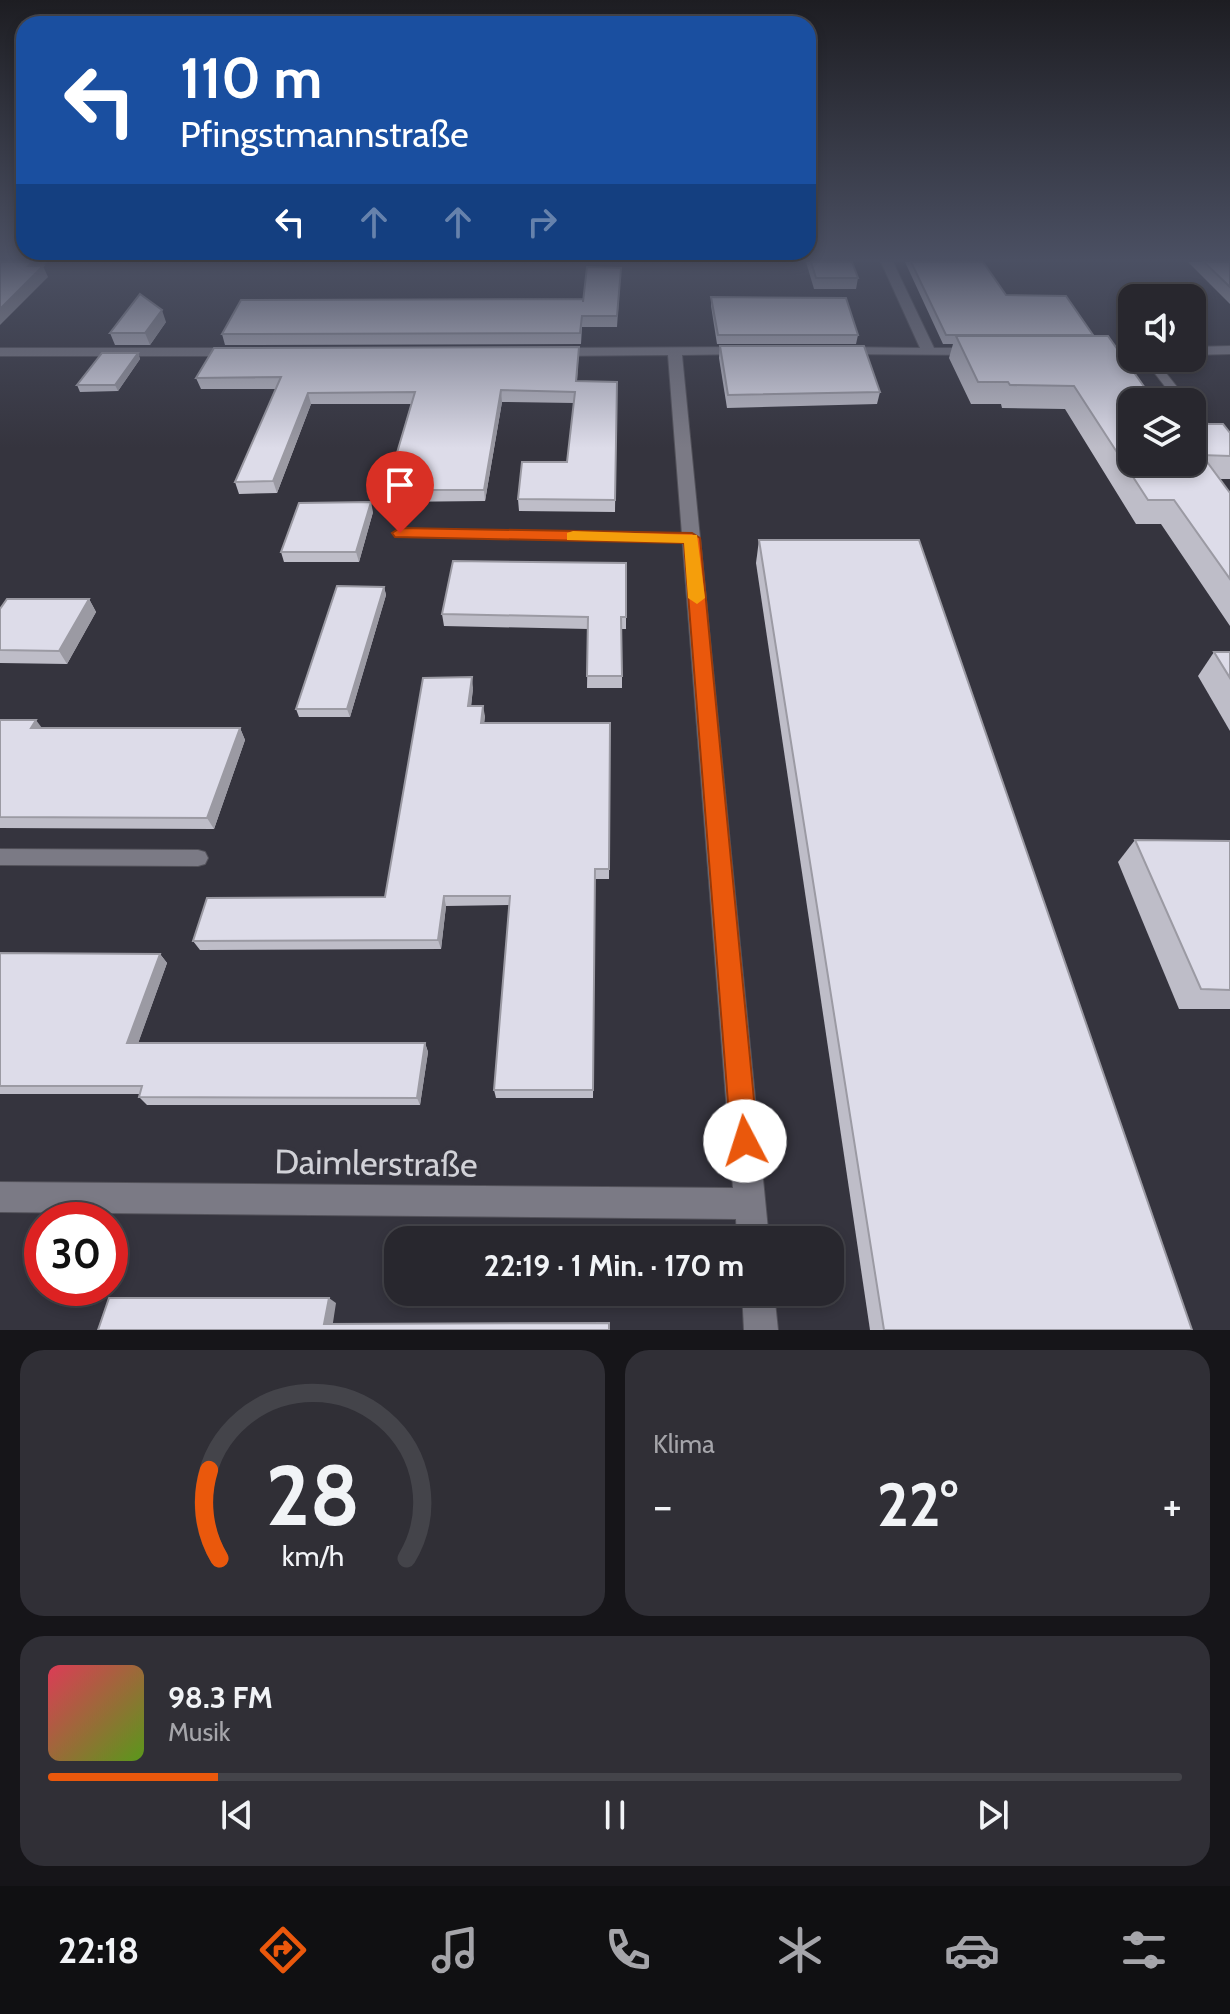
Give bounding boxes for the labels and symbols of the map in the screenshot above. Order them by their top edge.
pin [366,451,434,533]
position arrow [703,1099,787,1183]
street label: Daimlerstraße [274,1140,478,1186]
speed limit sign: 30 [24,1202,128,1306]

